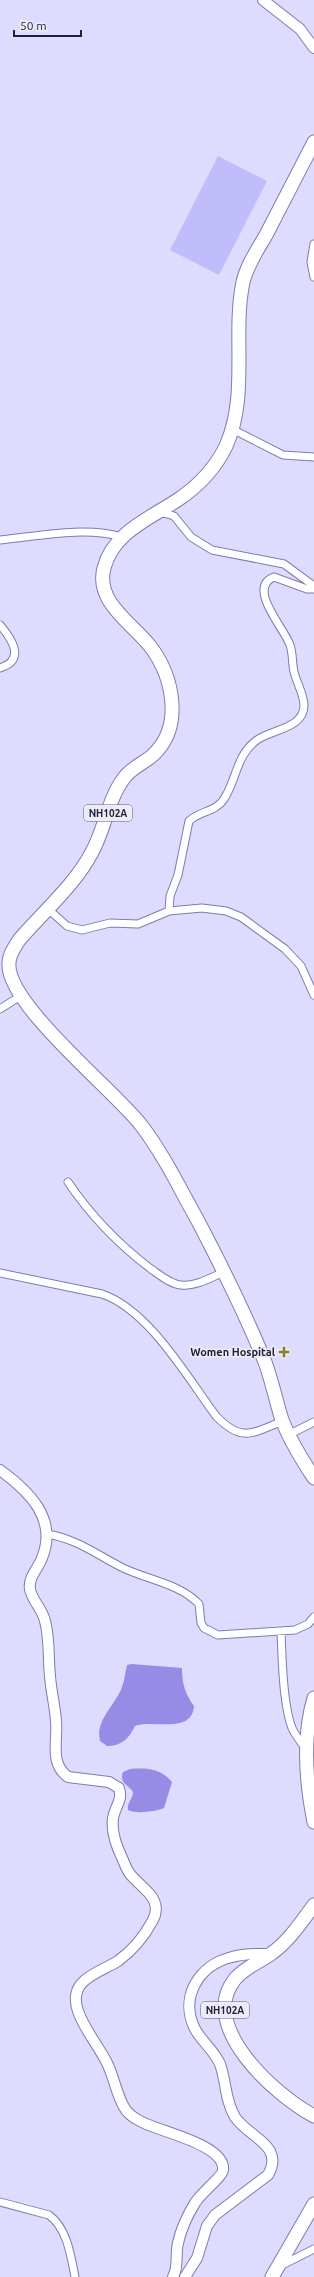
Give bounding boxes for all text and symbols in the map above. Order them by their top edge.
scale bar [14,12,81,38]
text: 50 m [20,19,47,32]
road number: NH102A [84,805,132,821]
place label: Women Hospital [190,1346,276,1358]
marker: Women Hospital [278,1346,290,1358]
road number: NH102A [201,2002,249,2018]

